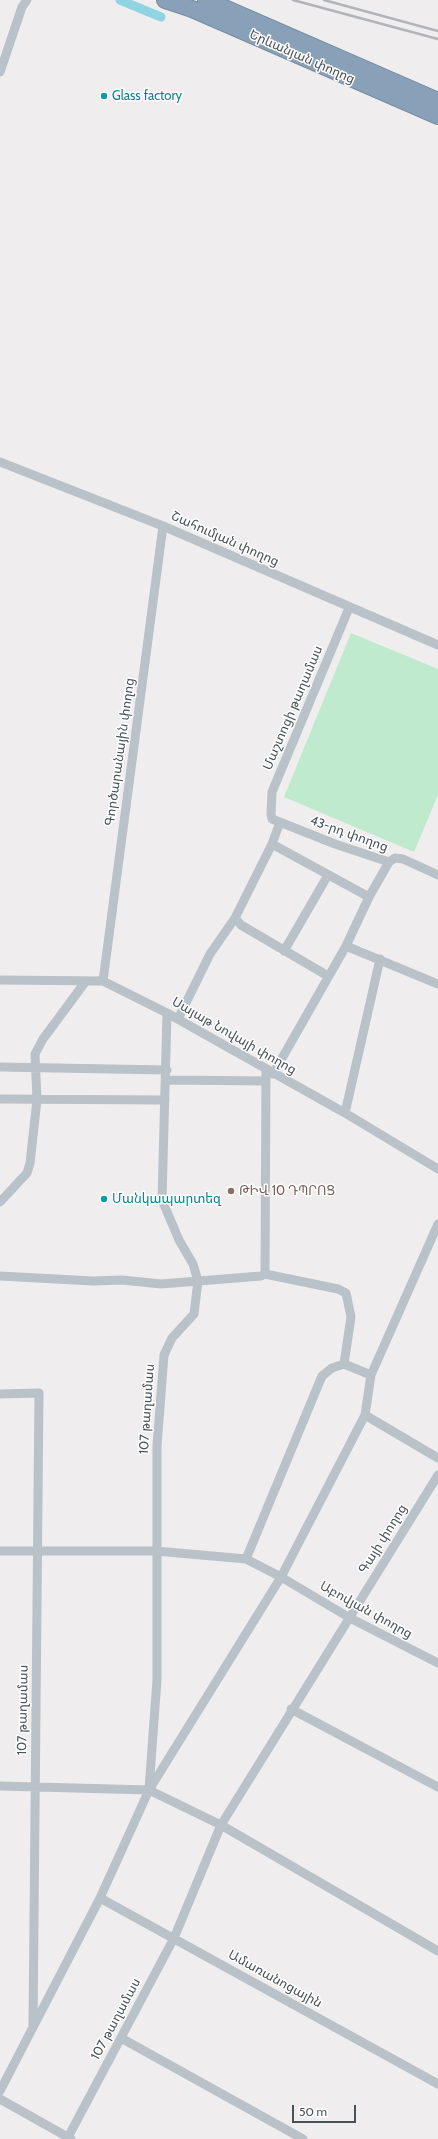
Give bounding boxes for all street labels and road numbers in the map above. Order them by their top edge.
street label: Երևանյան փողոց [247,27,357,87]
street label: Շահումյան փողոց [169,508,281,570]
street label: Մաշտոցի թաղամաս [260,643,326,773]
street label: Գործարանային փողոց [102,677,138,827]
street label: 43-րդ փողոց [308,813,390,855]
street label: Սայաթ Նովայի փողոց [169,994,299,1078]
street label: 107 թաղամաս [136,1363,158,1455]
street label: Գայի փողոց [356,1501,410,1577]
street label: Աբովյան փողոց [317,1578,415,1642]
street label: 107 թաղամաս [14,1665,32,1755]
street label: Ամառանոցային [225,1947,325,2011]
street label: 107 թաղամաս [88,1975,144,2063]

